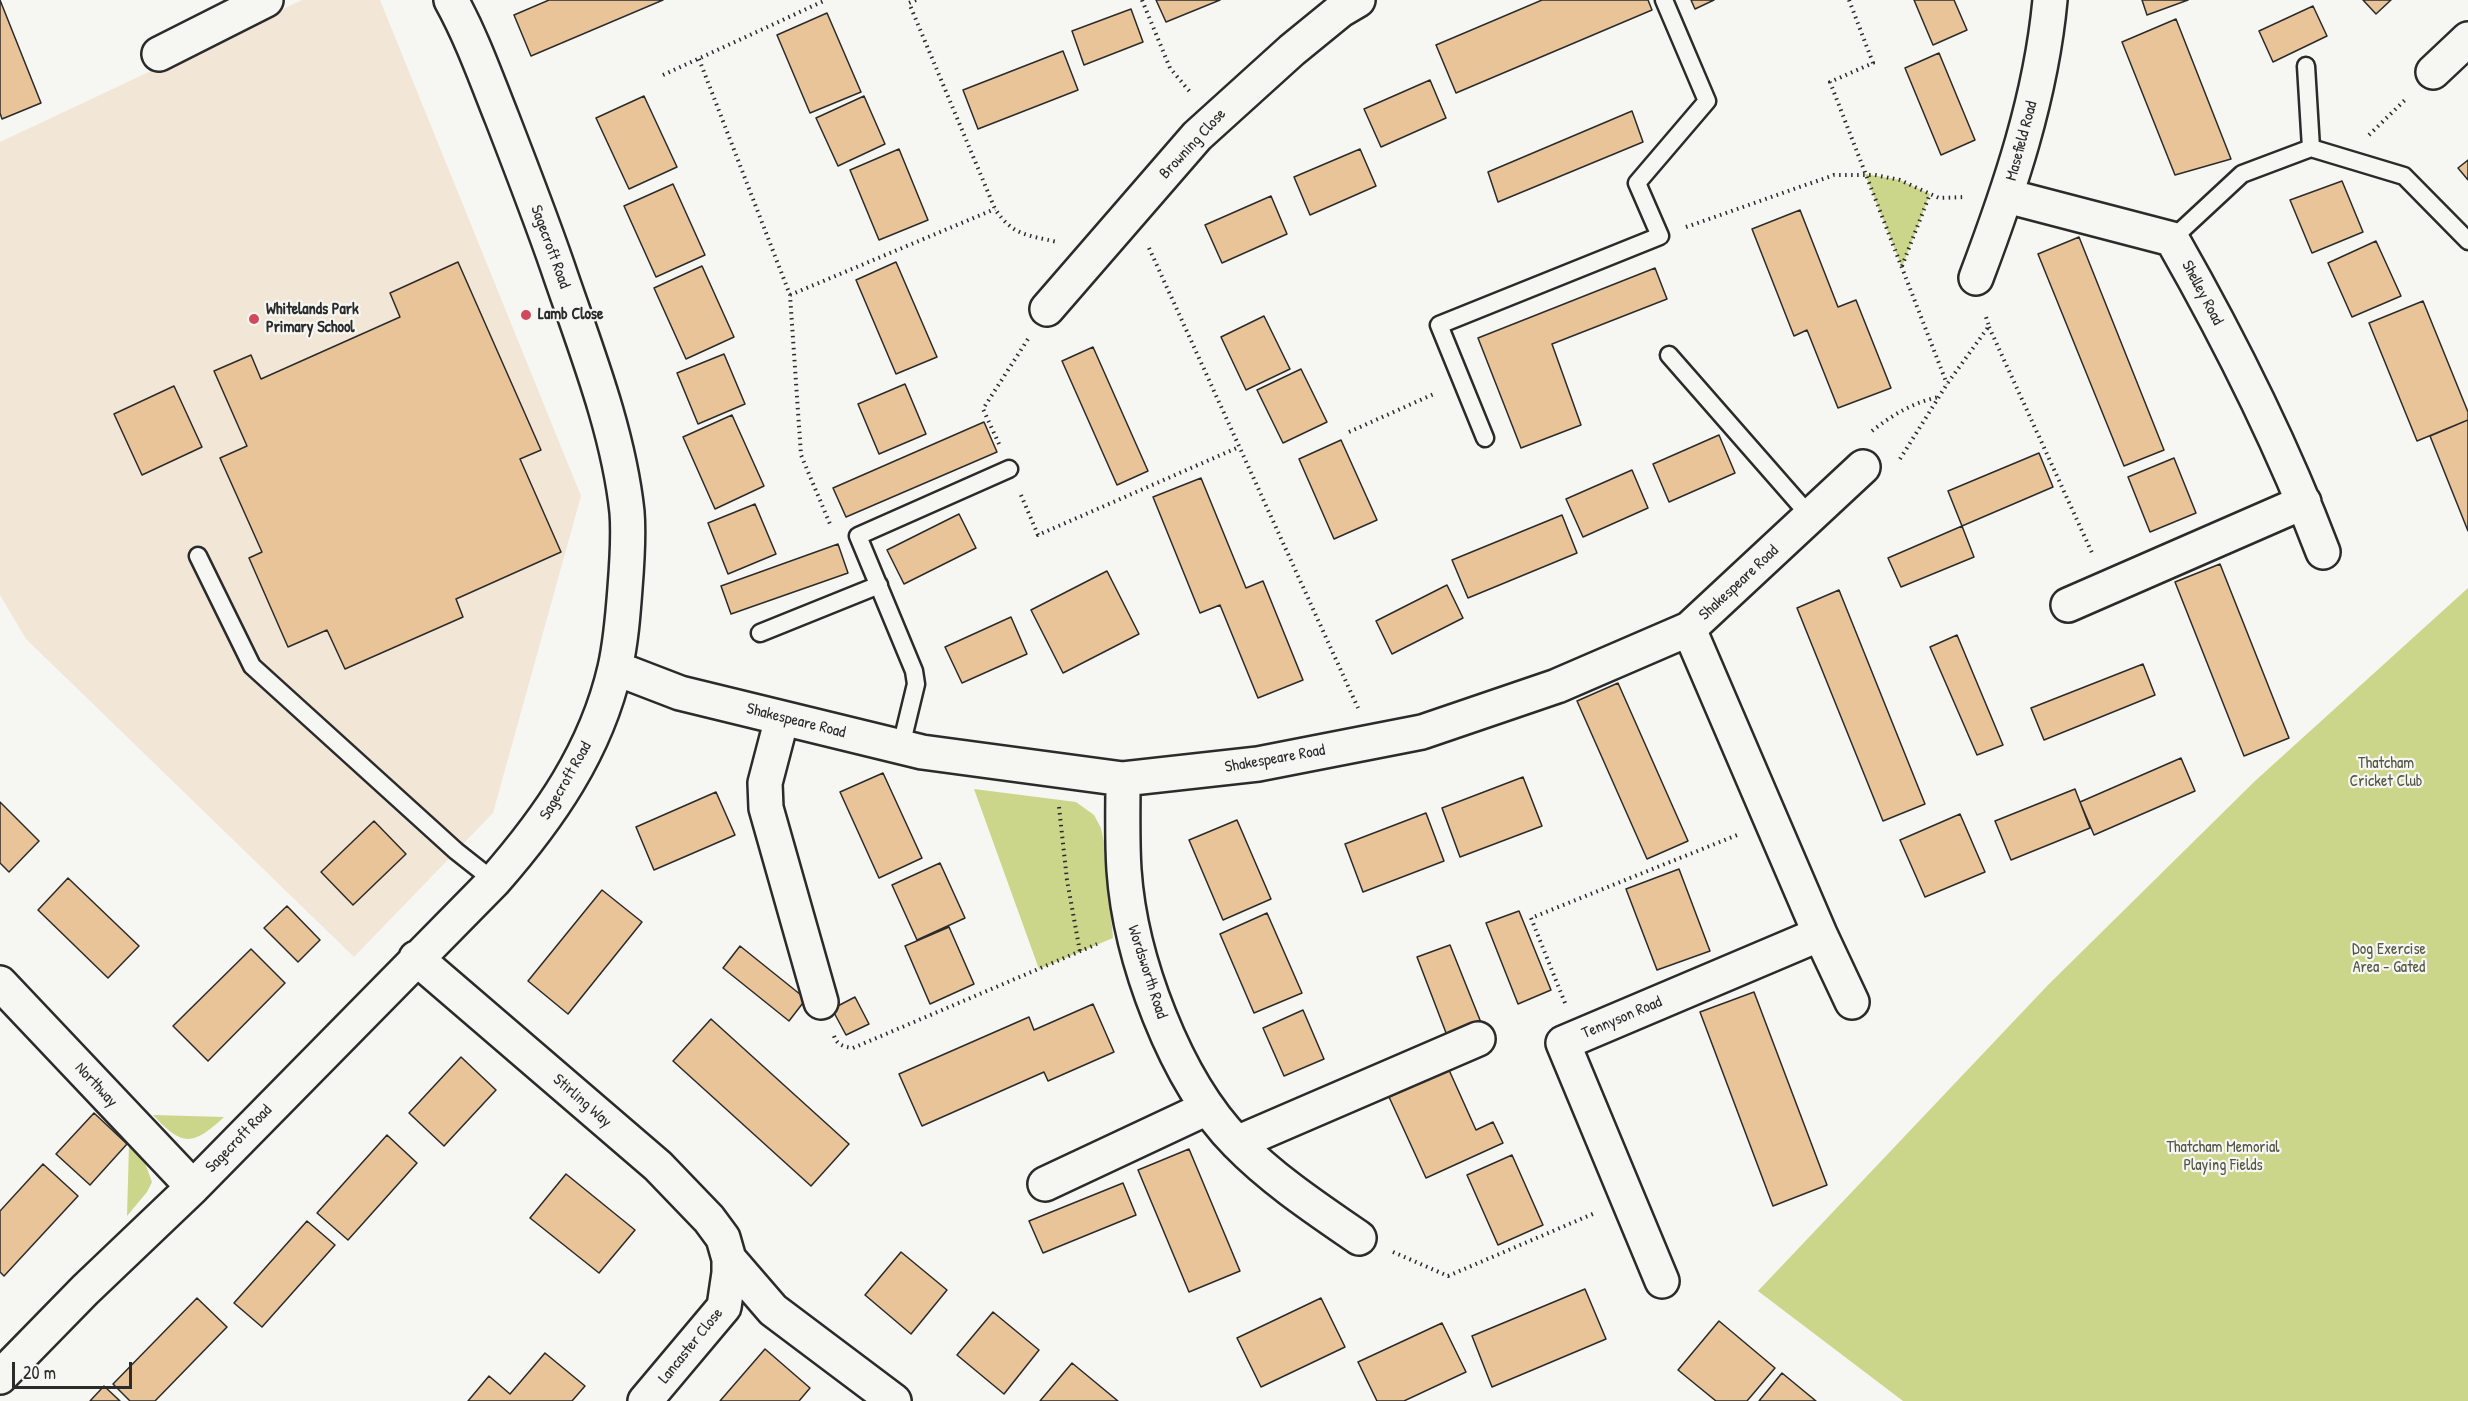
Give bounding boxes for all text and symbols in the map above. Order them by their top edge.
street label: Masefield Road [2002,99,2042,183]
street label: Browning Close [1156,105,1230,183]
street label: Sagecroft Road [526,203,574,291]
street label: Shelley Road [2177,257,2227,329]
place label: Whitelands Park Primary School [266,300,359,338]
place label: Lamb Close [538,305,603,325]
marker: Lamb Close [519,308,533,322]
marker: Whitelands Park Primary School [247,312,261,326]
street label: Shakespeare Road [1695,541,1783,625]
street label: Shakespeare Road [744,699,848,743]
street label: Sagecroft Road [536,738,596,824]
street label: Shakespeare Road [1223,741,1327,777]
park label: Thatcham Cricket Club [2350,754,2422,792]
street label: Wordsworth Road [1123,923,1171,1021]
park label: Dog Exercise Area - Gated [2352,940,2426,978]
street label: Tennyson Road [1579,993,1665,1043]
street label: Northway [71,1059,121,1111]
street label: Stirling Way [549,1070,615,1132]
street label: Sagecroft Road [202,1101,276,1177]
park label: Thatcham Memorial Playing Fields [2166,1138,2280,1176]
street label: Lancaster Close [655,1304,727,1388]
scale bar [15,1350,135,1388]
text: 20 m [23,1360,56,1385]

